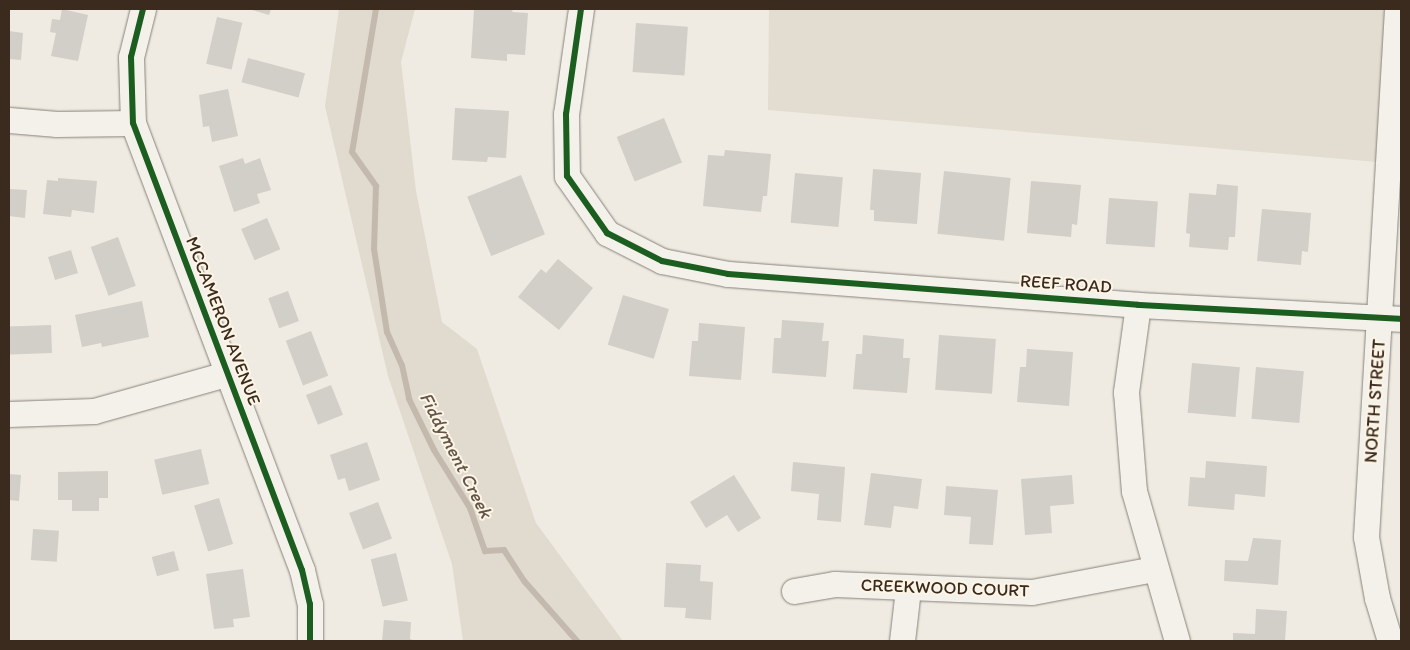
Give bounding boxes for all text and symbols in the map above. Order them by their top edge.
street label: MCCAMERON AVENUE [181,234,265,408]
street label: REEF ROAD [1020,270,1112,298]
street label: NORTH STREET [1360,338,1390,464]
water label: Fiddyment Creek [414,388,498,522]
street label: CREEKWOOD COURT [860,574,1030,602]

